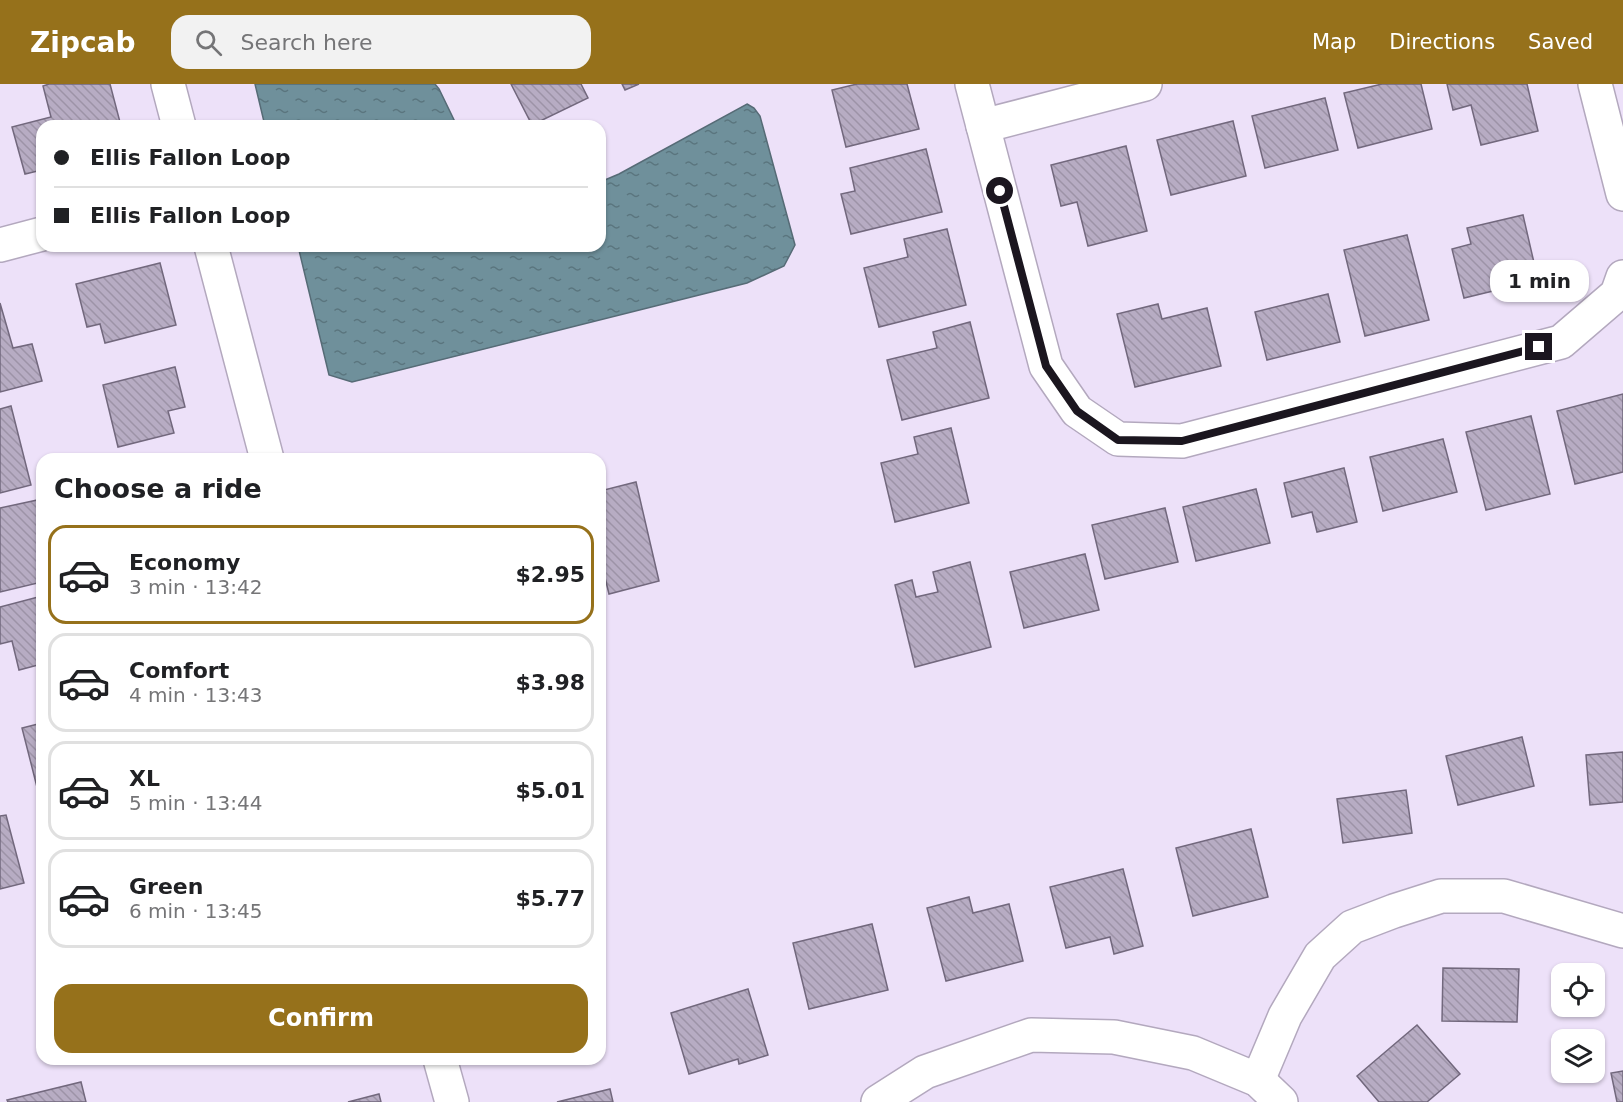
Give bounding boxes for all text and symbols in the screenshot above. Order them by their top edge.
search box [171,15,591,69]
text: Zipcab [30,26,135,59]
icon: search [192,26,225,59]
text: Search here [240,30,373,55]
text: Map [1312,30,1356,54]
text: Directions [1389,30,1495,54]
text: Saved [1528,30,1593,54]
text: Ellis Fallon Loop [90,145,291,170]
route start [986,177,1013,204]
text: Ellis Fallon Loop [90,203,291,228]
callout: 1 min [1490,260,1588,302]
text: 1 min [1508,269,1571,293]
route end [1525,333,1552,360]
text: Choose a ride [54,473,262,504]
icon: car [57,548,111,602]
text: Economy [129,550,240,575]
text: $2.95 [515,562,585,587]
text: 3 min · 13:42 [129,575,263,599]
icon: car [57,656,111,710]
text: Comfort [129,658,229,683]
text: $3.98 [515,670,585,695]
text: 4 min · 13:43 [129,683,263,707]
icon: car [57,764,111,818]
text: XL [129,766,160,791]
text: $5.01 [515,778,585,803]
text: 5 min · 13:44 [129,791,263,815]
icon: car [57,872,111,926]
text: Green [129,874,203,899]
text: $5.77 [515,886,585,911]
text: 6 min · 13:45 [129,899,263,923]
map controls [1551,963,1605,1083]
button: locate [1551,963,1605,1017]
button: Confirm [54,984,588,1053]
button: layers [1551,1029,1605,1083]

